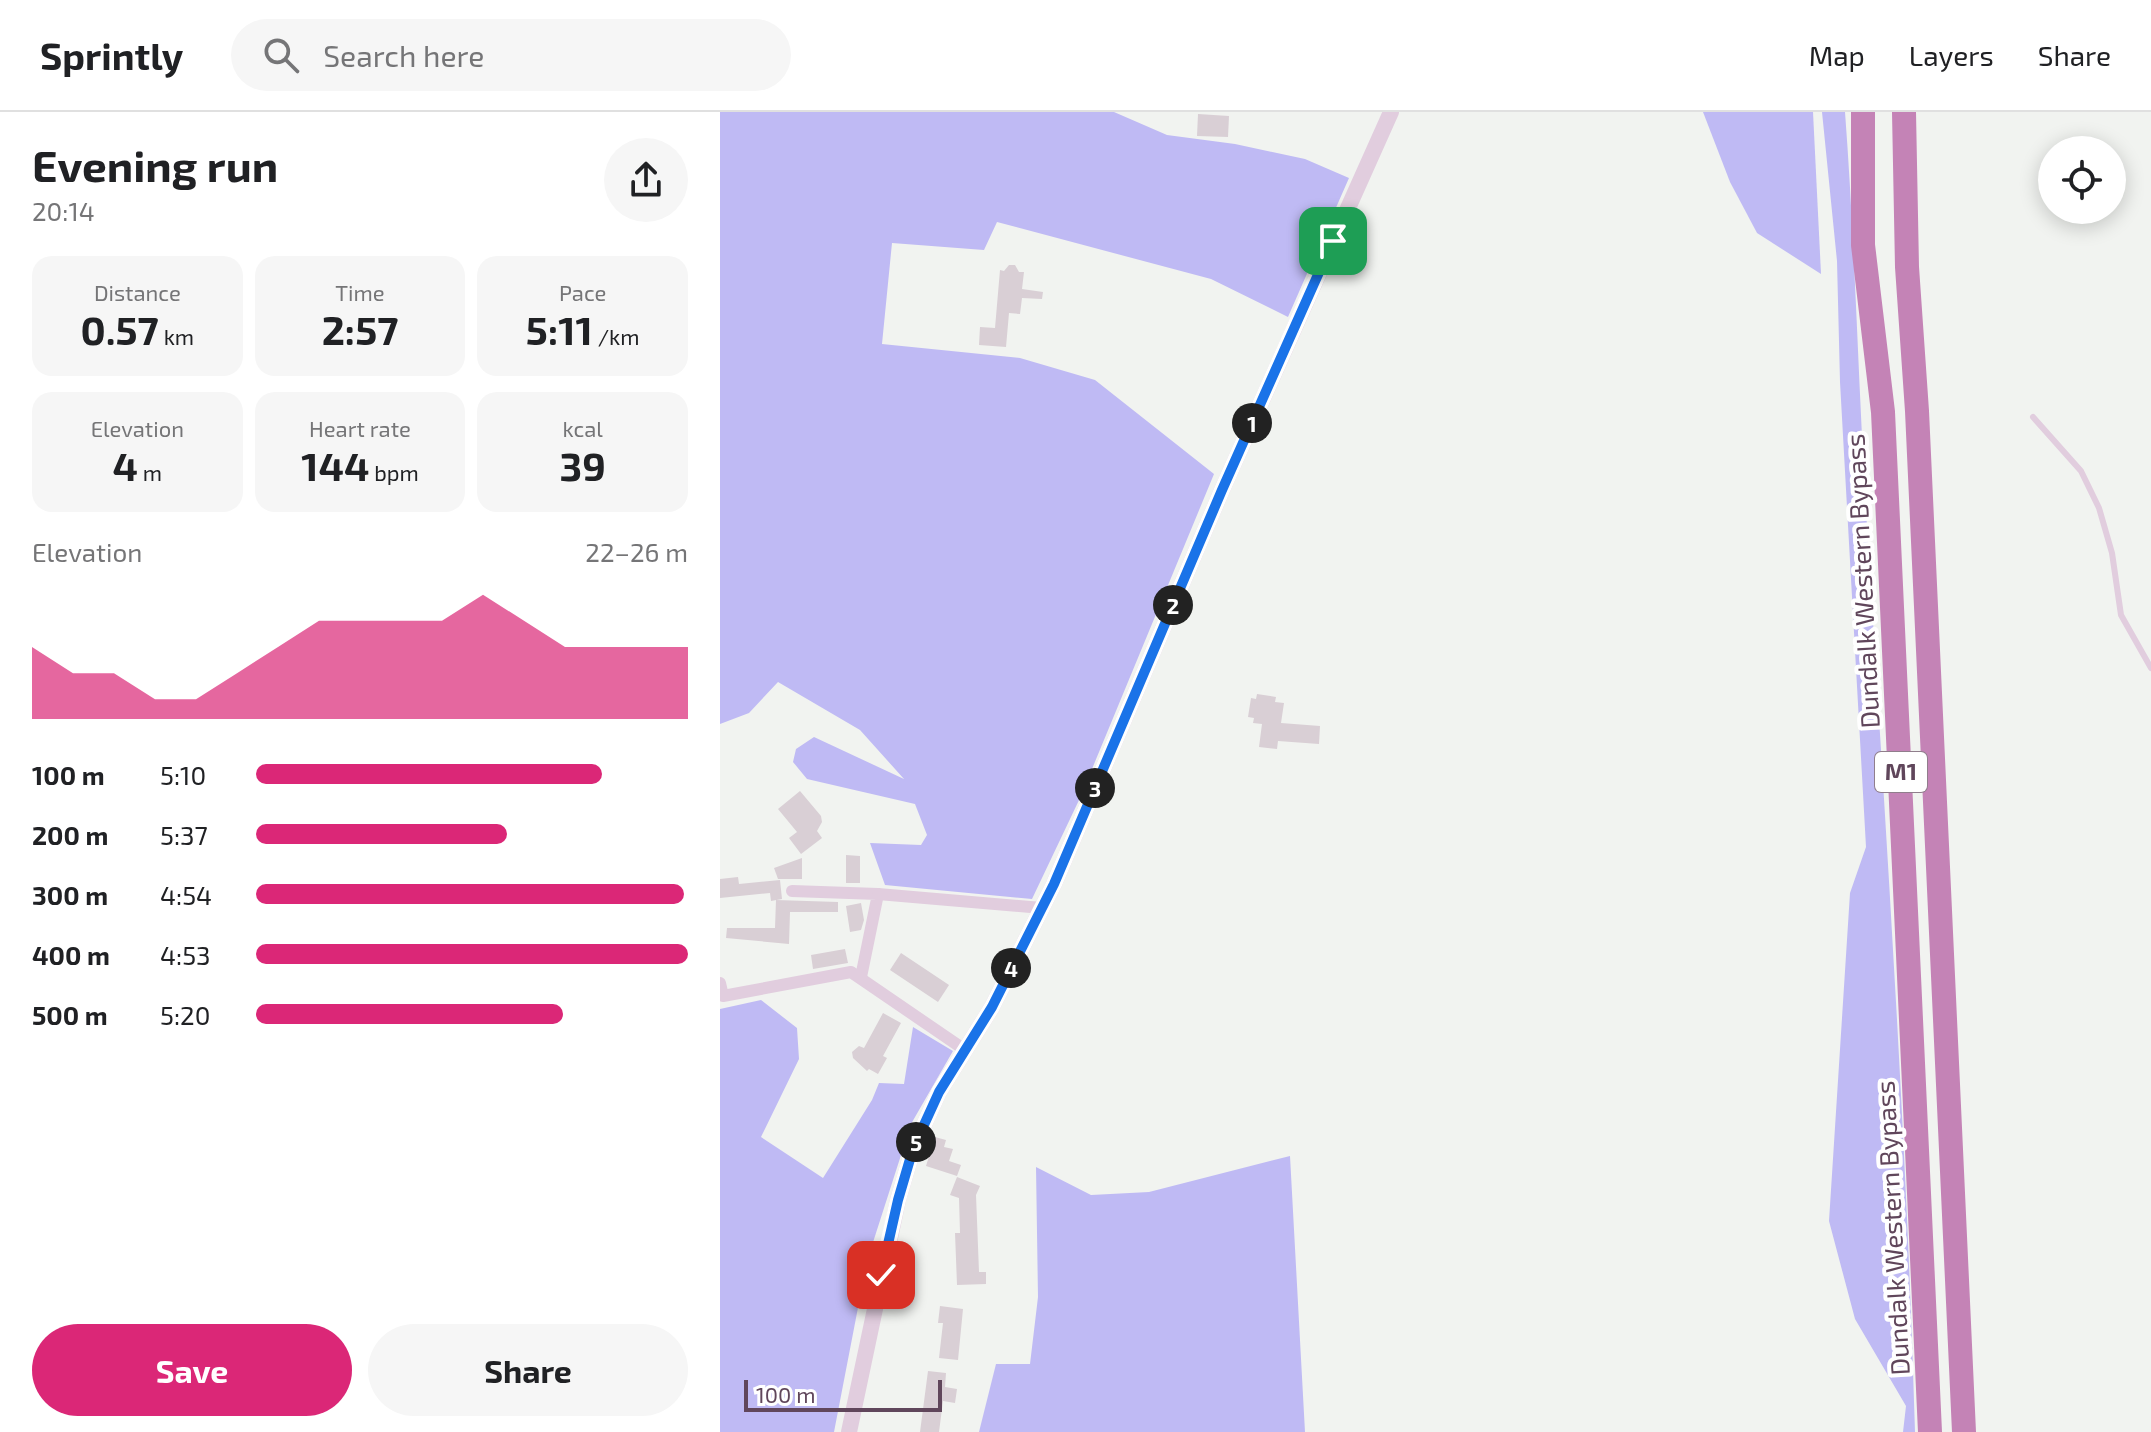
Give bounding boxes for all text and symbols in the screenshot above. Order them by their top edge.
search box [231,19,791,91]
text: Sprintly [40,32,183,78]
icon: search [259,33,303,77]
text: Search here [323,37,484,73]
text: Map [1809,38,1865,72]
text: Layers [1909,38,1994,72]
text: Share [2038,38,2111,72]
map controls [2038,136,2126,224]
button: locate [2038,136,2126,224]
text: Evening run [32,138,278,191]
button: share [604,138,688,222]
text: 20:14 [32,195,95,226]
pin [1299,207,1367,275]
icon: arrive [1311,219,1355,263]
text: Distance [94,279,181,305]
text: Time [335,279,385,305]
text: Pace [559,279,606,305]
text: 0.57 [81,305,159,353]
text: 2:57 [322,305,398,353]
text: 5:11 [526,305,593,353]
text: km [159,323,194,349]
text: /km [593,323,640,349]
pin: 1 [1232,403,1272,443]
text: 1 [1247,410,1257,436]
text: Elevation [91,415,184,441]
text: Heart rate [309,415,411,441]
text: kcal [563,415,603,441]
street label: Dundalk Western Bypass [1838,433,1885,729]
text: 4 [112,441,138,489]
text: 144 [301,441,369,489]
text: 39 [560,441,606,489]
text: m [138,459,162,485]
text: bpm [369,459,419,485]
text: Elevation [32,536,142,567]
text: 22–26 m [585,536,688,567]
pin: 2 [1153,585,1193,625]
text: 2 [1167,592,1179,618]
road number: M1 [1875,752,1927,792]
text: 100 m [32,759,105,790]
text: 5:10 [160,759,206,790]
pin: 3 [1075,768,1115,808]
text: 3 [1089,775,1101,801]
text: 200 m [32,819,108,850]
text: 5:37 [160,819,208,850]
text: 300 m [32,879,108,910]
text: 4:54 [160,879,212,910]
text: 400 m [32,939,110,970]
text: 4:53 [160,939,211,970]
pin: 4 [991,948,1031,988]
text: 4 [1004,955,1018,981]
text: 500 m [32,999,108,1030]
text: 5:20 [160,999,210,1030]
street label: Dundalk Western Bypass [1868,1080,1915,1376]
pin: 5 [896,1122,936,1162]
text: 5 [910,1129,922,1155]
pin [847,1241,915,1309]
icon: check [859,1253,903,1297]
button: Save [32,1324,352,1416]
button: Share [368,1324,688,1416]
scale bar [744,1376,942,1412]
text: 100 m [756,1381,815,1407]

